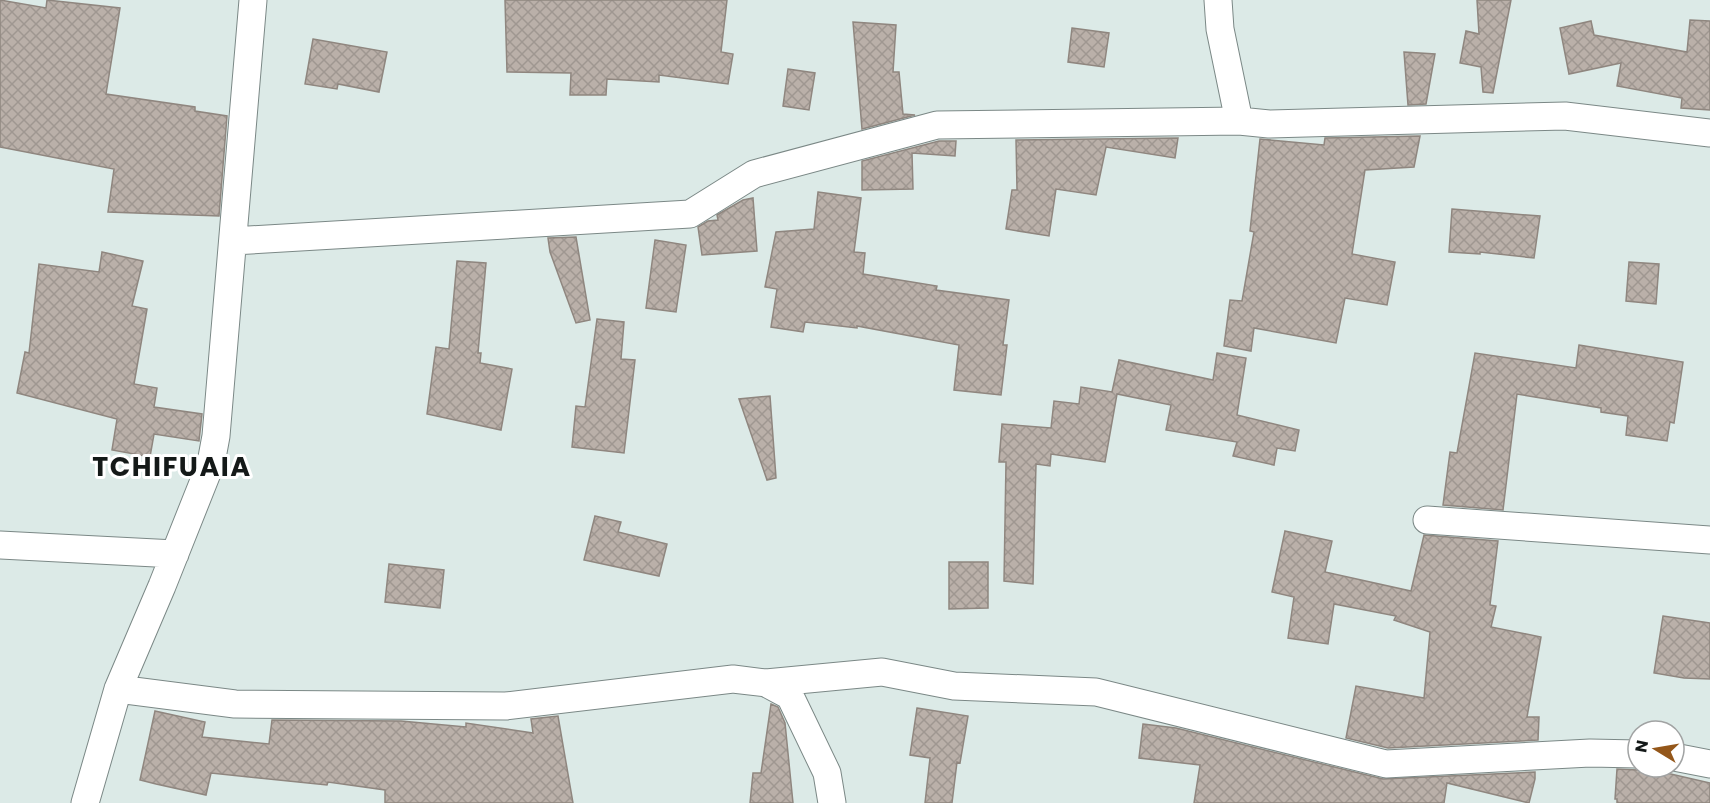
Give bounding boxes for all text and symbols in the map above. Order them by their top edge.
district label: TCHIFUAIA [92,448,252,485]
north arrow [1626,719,1686,779]
text: N [1629,738,1654,754]

